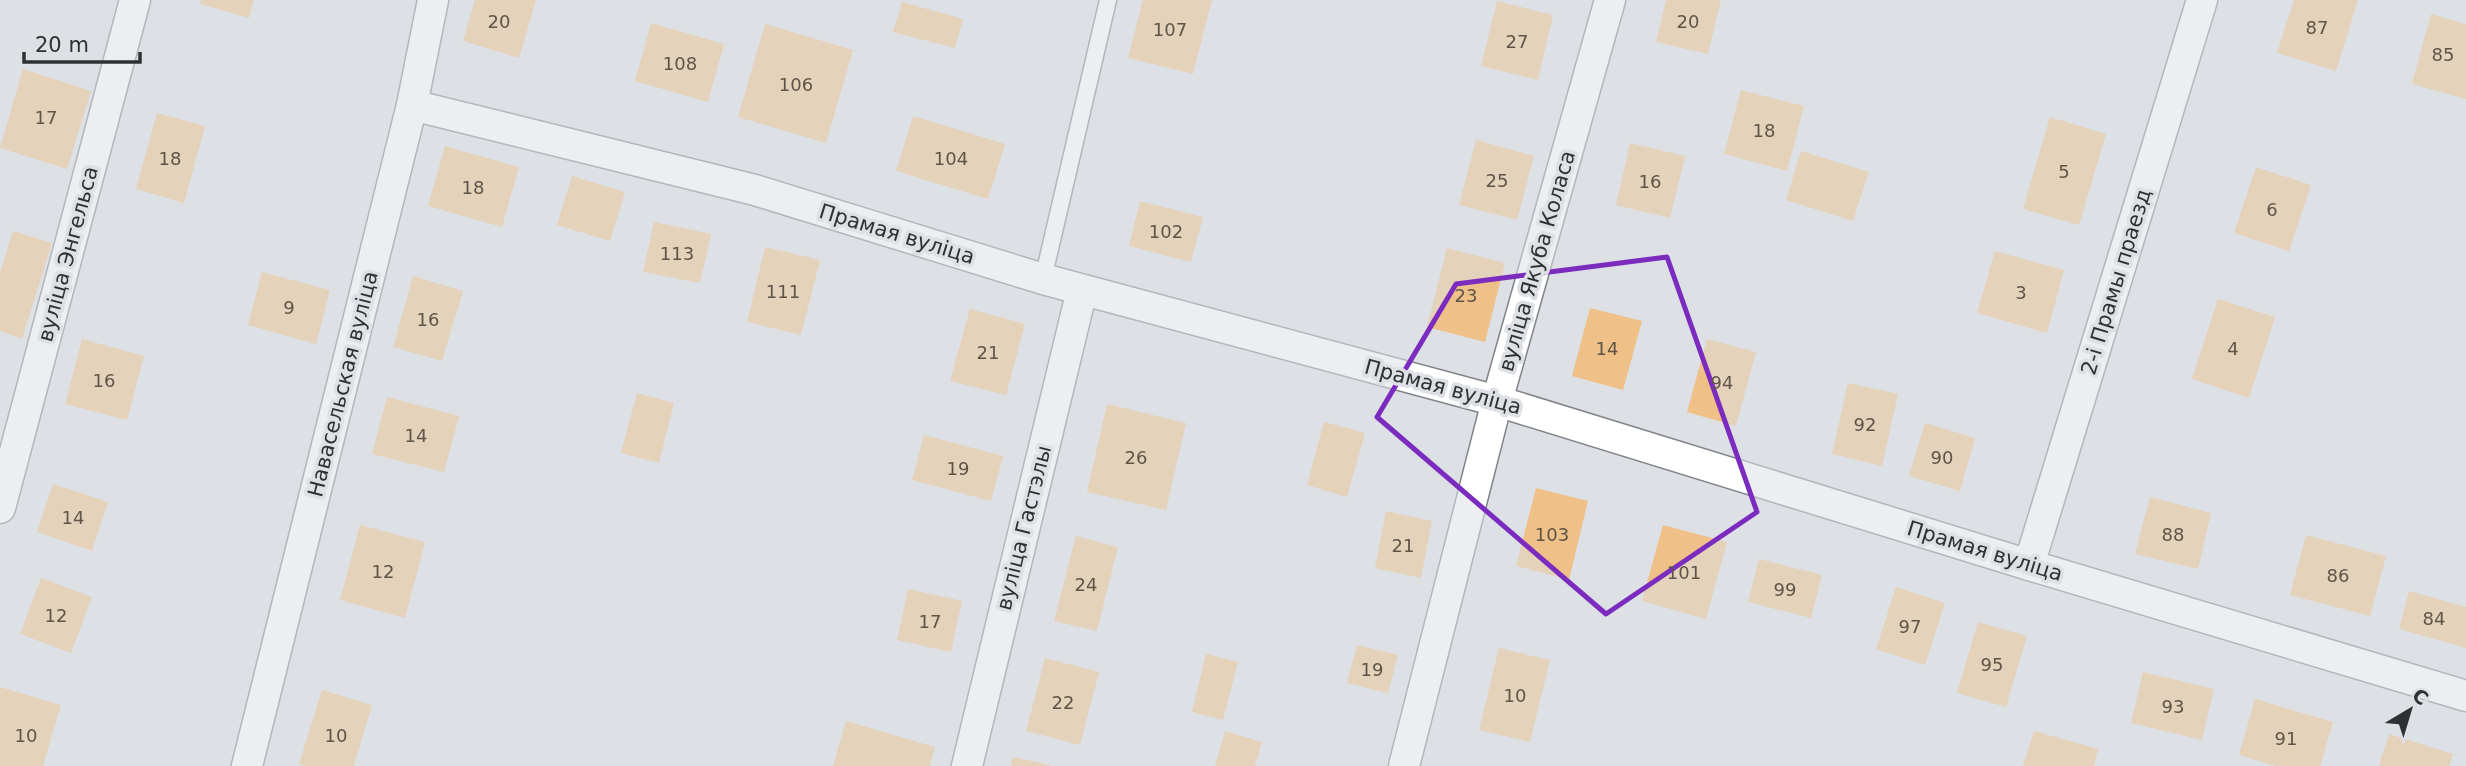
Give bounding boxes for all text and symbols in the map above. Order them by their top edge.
house number: 20 [488,11,510,32]
house number: 20 [1677,11,1699,32]
house number: 87 [2306,17,2328,38]
house number: 107 [1153,19,1187,40]
scale bar [24,21,140,65]
house number: 27 [1506,31,1528,52]
text: 20 m [35,33,89,57]
house number: 85 [2432,44,2454,65]
house number: 108 [663,53,697,74]
house number: 106 [779,74,813,95]
house number: 17 [35,107,57,128]
house number: 18 [1753,120,1775,141]
house number: 18 [159,148,181,169]
house number: 104 [934,148,968,169]
street label: вуліца Якуба Коласа [1494,148,1580,374]
house number: 5 [2058,161,2070,182]
street label: вуліца Энгельса [33,164,103,344]
house number: 25 [1486,170,1508,191]
house number: 16 [1639,171,1661,192]
house number: 18 [462,177,484,198]
street label: 2-і Прамы праезд [2076,186,2156,378]
street label: Прамая вуліца [816,199,978,269]
house number: 6 [2266,199,2278,220]
house number: 102 [1149,221,1183,242]
house number: 113 [660,243,694,264]
street label: Навасельская вуліца [303,269,383,499]
house number: 111 [766,281,800,302]
house number: 3 [2015,282,2027,303]
house number: 23 [1455,285,1477,306]
house number: 9 [283,297,295,318]
house number: 16 [417,309,439,330]
house number: 14 [1596,338,1618,359]
house number: 4 [2227,338,2239,359]
house number: 21 [977,342,999,363]
street label: Прамая вуліца [1362,355,1524,419]
house number: 16 [93,370,115,391]
house number: 94 [1711,372,1733,393]
house number: 92 [1854,414,1876,435]
house number: 14 [405,425,427,446]
street label: вуліца Гастэлы [992,443,1056,613]
house number: 26 [1125,447,1147,468]
house number: 90 [1931,447,1953,468]
house number: 19 [947,458,969,479]
house number: 14 [62,507,84,528]
street label: Прамая вуліца [1904,516,2066,586]
house number: 103 [1535,524,1569,545]
house number: 88 [2162,524,2184,545]
house number: 21 [1392,535,1414,556]
house number: 12 [372,561,394,582]
house number: 101 [1667,562,1701,583]
house number: 86 [2327,565,2349,586]
house number: 24 [1075,574,1097,595]
house number: 99 [1774,579,1796,600]
house number: 12 [45,605,67,626]
house number: 84 [2423,608,2445,629]
house number: 17 [919,611,941,632]
house number: 97 [1899,616,1921,637]
house number: 95 [1981,654,2003,675]
house number: 19 [1361,659,1383,680]
north arrow [2375,675,2445,745]
text: С [2408,684,2433,710]
house number: 10 [1504,685,1526,706]
house number: 22 [1052,692,1074,713]
house number: 93 [2162,696,2184,717]
house number: 10 [15,725,37,746]
house number: 10 [325,725,347,746]
house number: 91 [2275,728,2297,749]

